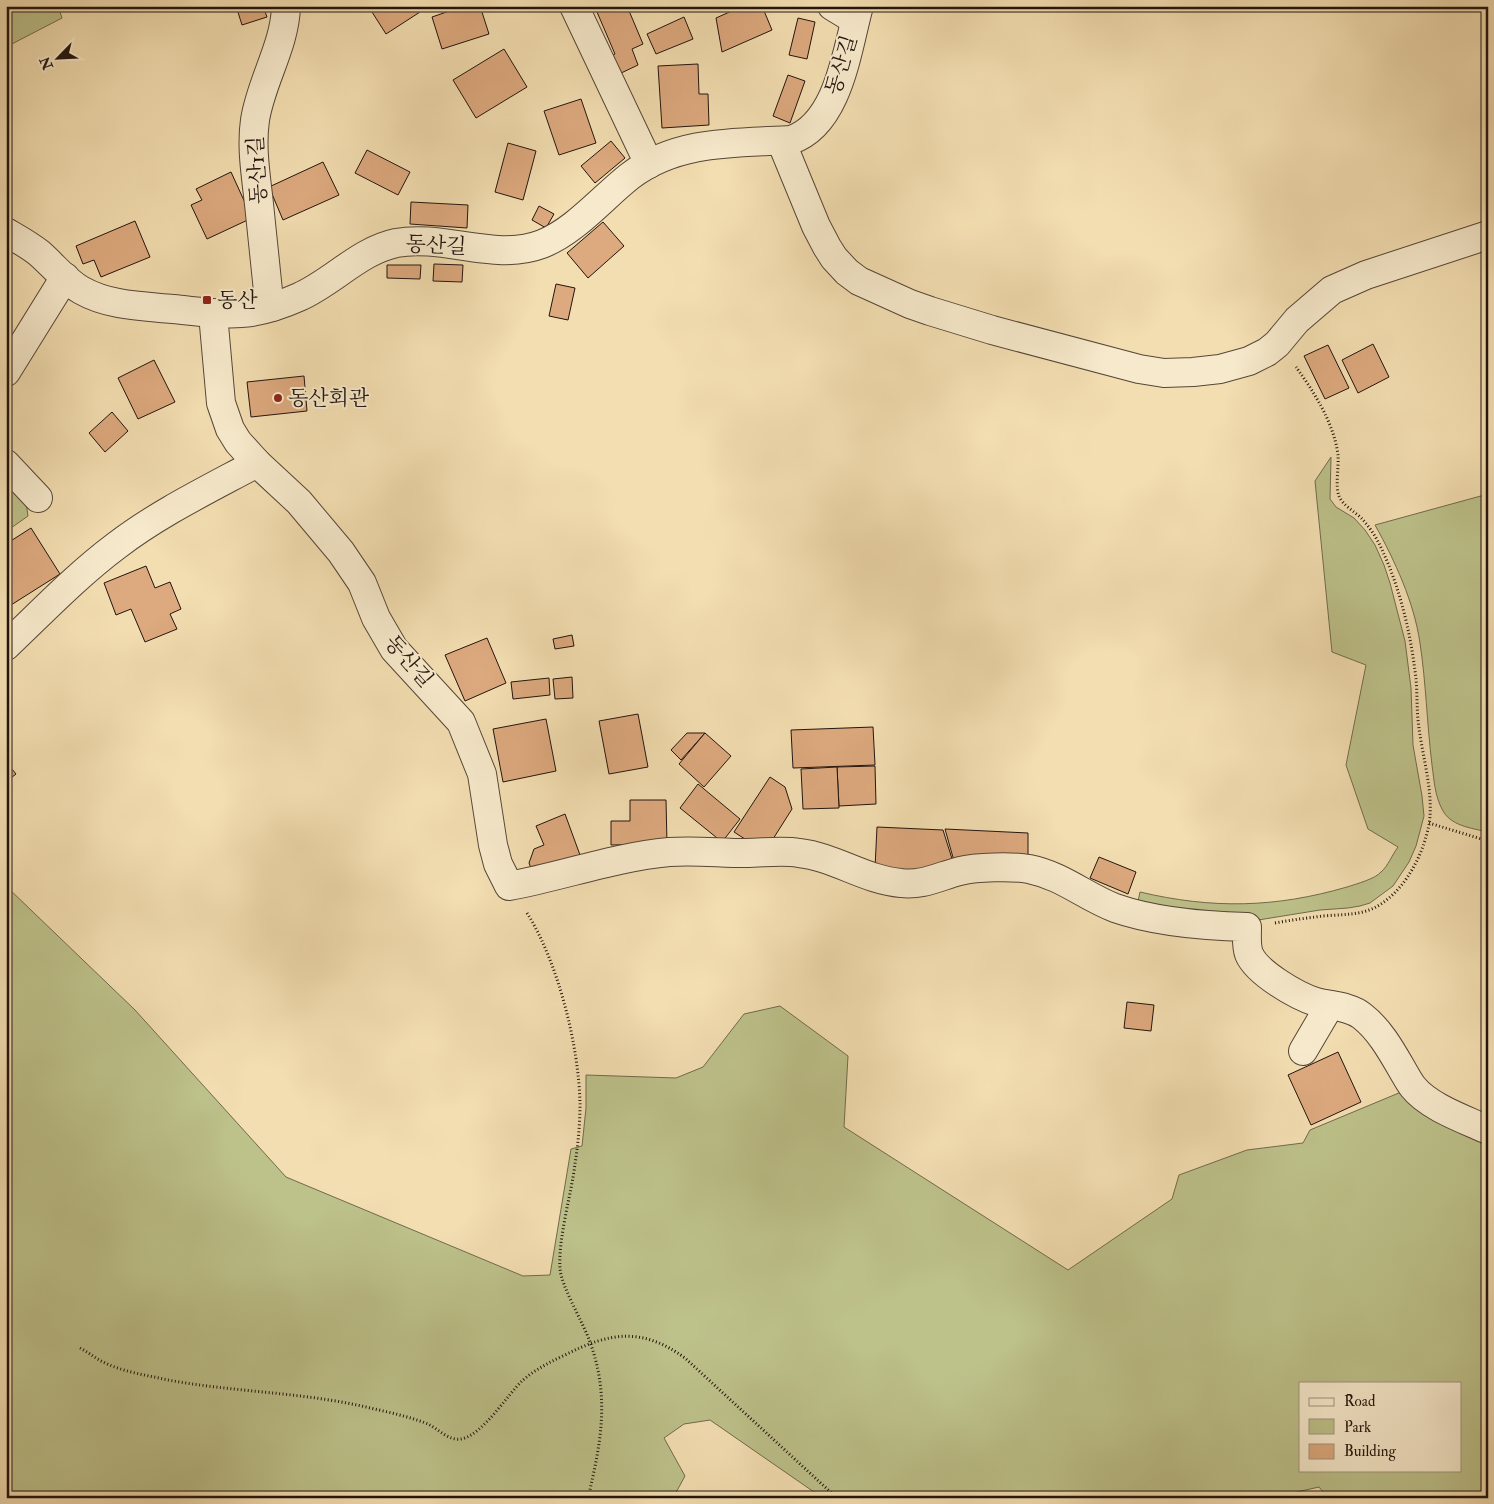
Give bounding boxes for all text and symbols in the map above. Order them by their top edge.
north arrow [32,32,82,82]
street label: 동산길 [820,32,863,98]
text: N [36,53,57,73]
street label: 동산1길 [242,135,273,205]
street label: 동산길 [405,230,467,261]
place label: 동산 [217,287,258,314]
marker: 동산 [201,294,213,306]
place label: 동산회관 [288,385,370,412]
marker: 동산회관 [272,392,284,404]
street label: 동산길 [378,630,439,693]
legend [1299,1382,1462,1472]
text: Road [1344,1392,1376,1411]
text: Park [1344,1418,1371,1437]
text: Building [1344,1442,1396,1461]

